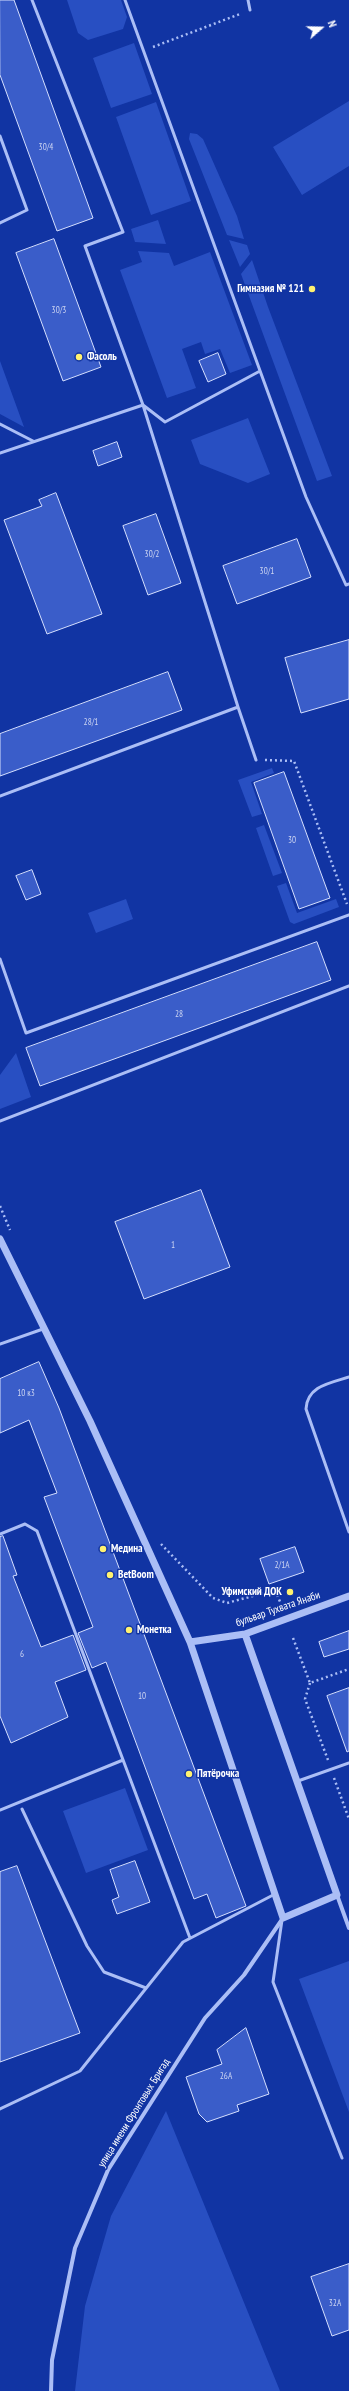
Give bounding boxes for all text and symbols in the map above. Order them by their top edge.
north arrow [301,8,341,48]
text: N [325,19,340,29]
house number: 30/4 [39,142,53,152]
place label: Гимназия № 121 [237,282,304,296]
marker: Гимназия № 121 [307,284,317,294]
house number: 30/3 [52,305,66,315]
place label: Фасоль [87,350,117,364]
marker: Фасоль [74,352,84,362]
house number: 30/2 [145,549,159,559]
house number: 30/1 [260,566,274,576]
house number: 28/1 [84,717,98,727]
house number: 30 [288,835,296,845]
house number: 28 [175,1009,183,1019]
house number: 1 [171,1240,175,1250]
house number: 10 к3 [17,1388,35,1398]
place label: Медина [111,1542,143,1556]
marker: Медина [98,1544,108,1554]
house number: 2/1А [274,1560,290,1570]
place label: BetBoom [118,1568,154,1582]
marker: BetBoom [105,1570,115,1580]
place label: Уфимский ДОК [221,1585,282,1599]
marker: Уфимский ДОК [285,1587,295,1597]
street label: бульвар Тухвата Янаби [234,1588,322,1630]
place label: Монетка [137,1623,172,1637]
marker: Монетка [124,1625,134,1635]
house number: 6 [20,1649,24,1659]
house number: 10 [138,1691,146,1701]
place label: Пятёрочка [197,1767,239,1781]
marker: Пятёрочка [184,1769,194,1779]
street label: улица имени Фронтовых Бригад [95,2056,173,2170]
house number: 26А [220,2071,232,2081]
house number: 32А [329,2298,341,2308]

